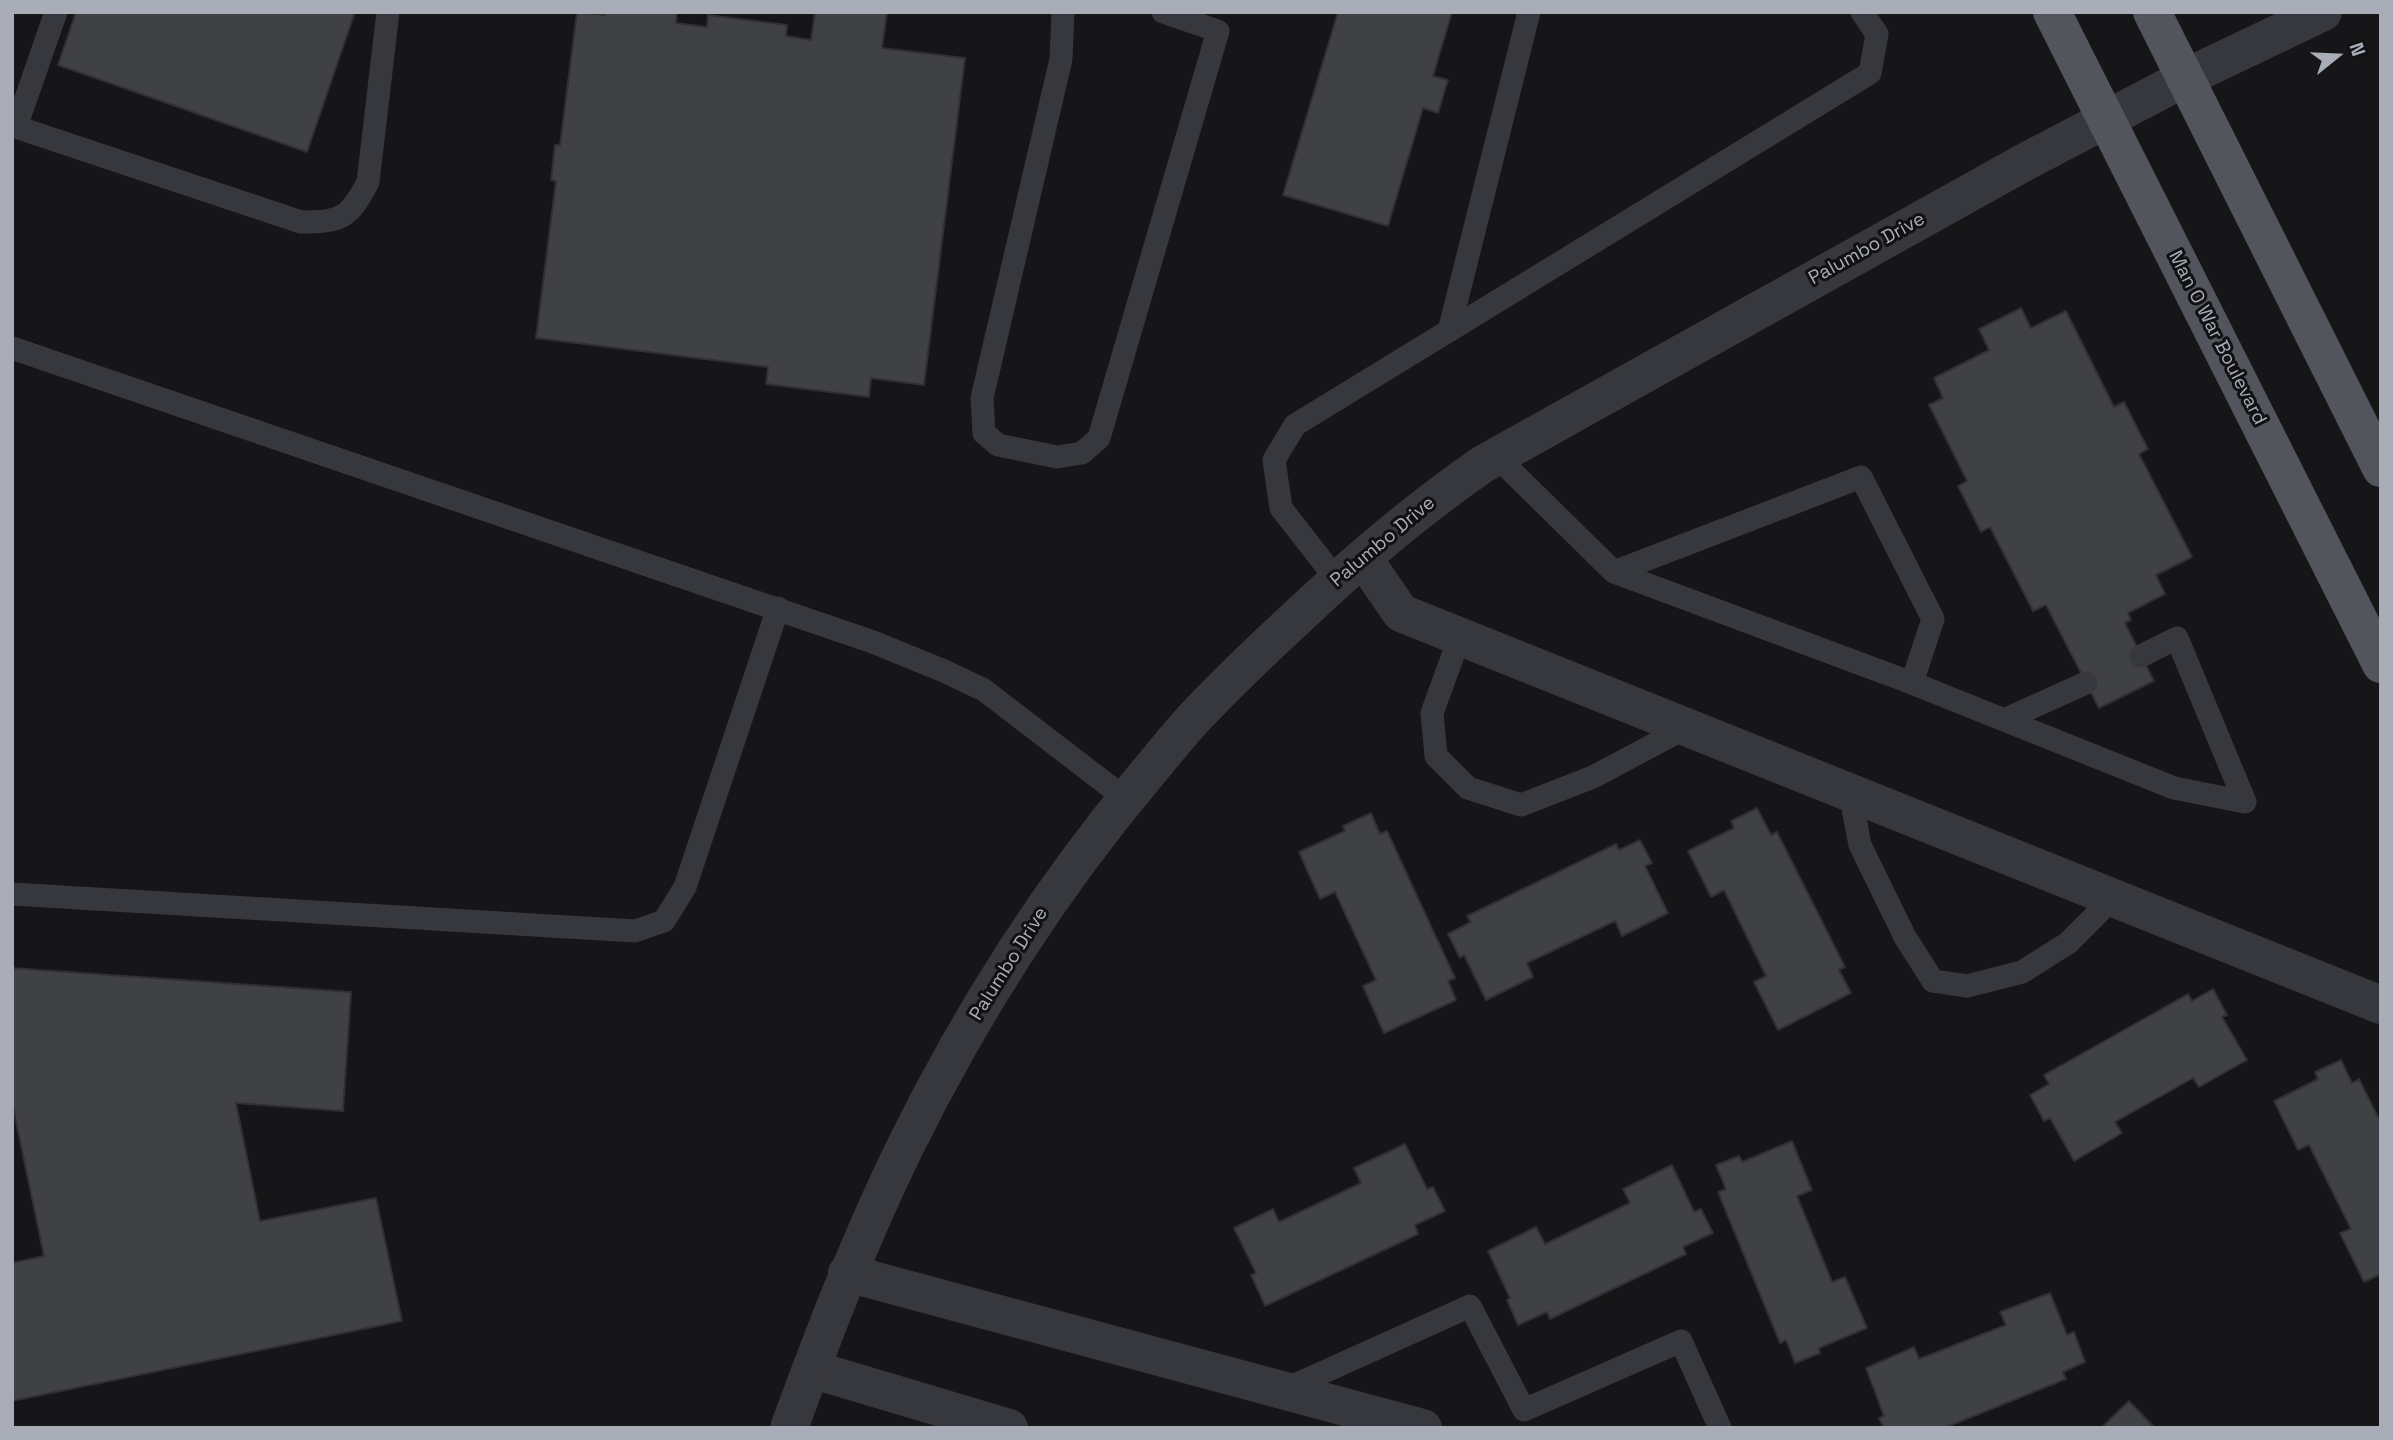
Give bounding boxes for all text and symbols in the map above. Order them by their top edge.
north arrow [2302,21,2372,91]
text: N [2344,39,2371,59]
street label: Palumbo Drive [1805,208,1929,290]
street label: Man O War Boulevard [2163,247,2271,429]
street label: Palumbo Drive [1326,492,1440,592]
street label: Palumbo Drive [965,903,1053,1025]

